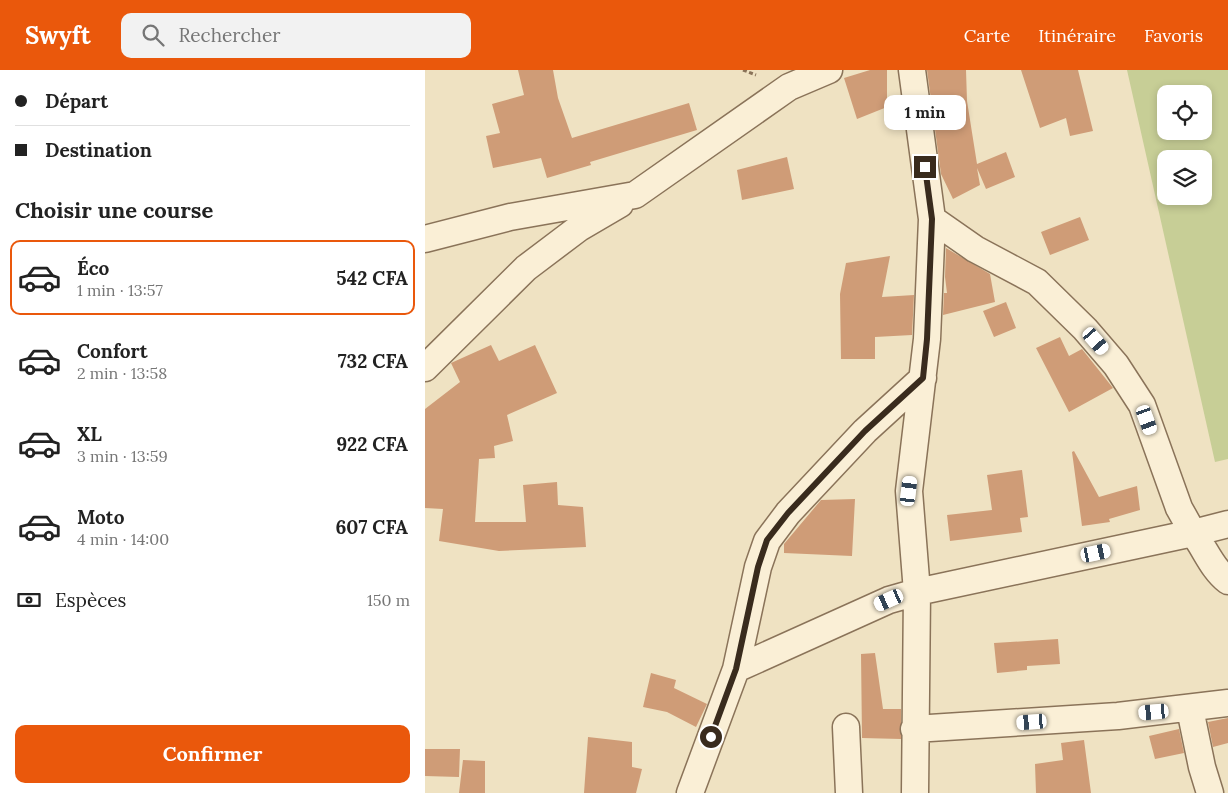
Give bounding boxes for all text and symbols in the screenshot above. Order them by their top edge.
search box [121,13,471,58]
text: Swyft [25,20,91,51]
icon: search [139,21,167,49]
text: Rechercher [179,23,280,47]
text: Carte [964,24,1010,47]
text: Itinéraire [1038,24,1116,47]
text: Favoris [1144,24,1203,47]
map controls [1157,85,1212,205]
button: locate [1157,85,1212,140]
text: Départ [45,89,108,113]
callout: 1 min [884,94,966,129]
text: 1 min [905,102,945,122]
text: Destination [45,138,152,162]
button: layers [1157,150,1212,205]
route end [914,156,936,178]
text: Choisir une course [15,196,213,224]
icon: car [17,255,62,300]
text: Éco [77,256,109,280]
text: 542 CFA [336,266,408,290]
text: 1 min · 13:57 [77,280,163,300]
car [1080,325,1111,357]
icon: car [17,338,62,383]
text: Confort [77,339,148,363]
text: 732 CFA [338,349,408,373]
text: 2 min · 13:58 [77,363,167,383]
car [1134,403,1159,437]
icon: car [17,421,62,466]
text: XL [77,422,102,446]
text: 922 CFA [336,432,408,456]
text: 3 min · 13:59 [77,446,168,466]
car [899,475,918,507]
icon: car [17,504,62,549]
text: Moto [77,505,124,529]
text: 607 CFA [335,515,408,539]
text: 4 min · 14:00 [77,529,169,549]
car [1079,543,1112,563]
icon: cash [15,586,43,614]
car [872,587,905,613]
text: Espèces [55,588,126,612]
text: 150 m [367,590,410,610]
car [1138,703,1169,721]
car [1016,713,1047,731]
button: Confirmer [15,725,410,783]
route start [700,726,722,748]

